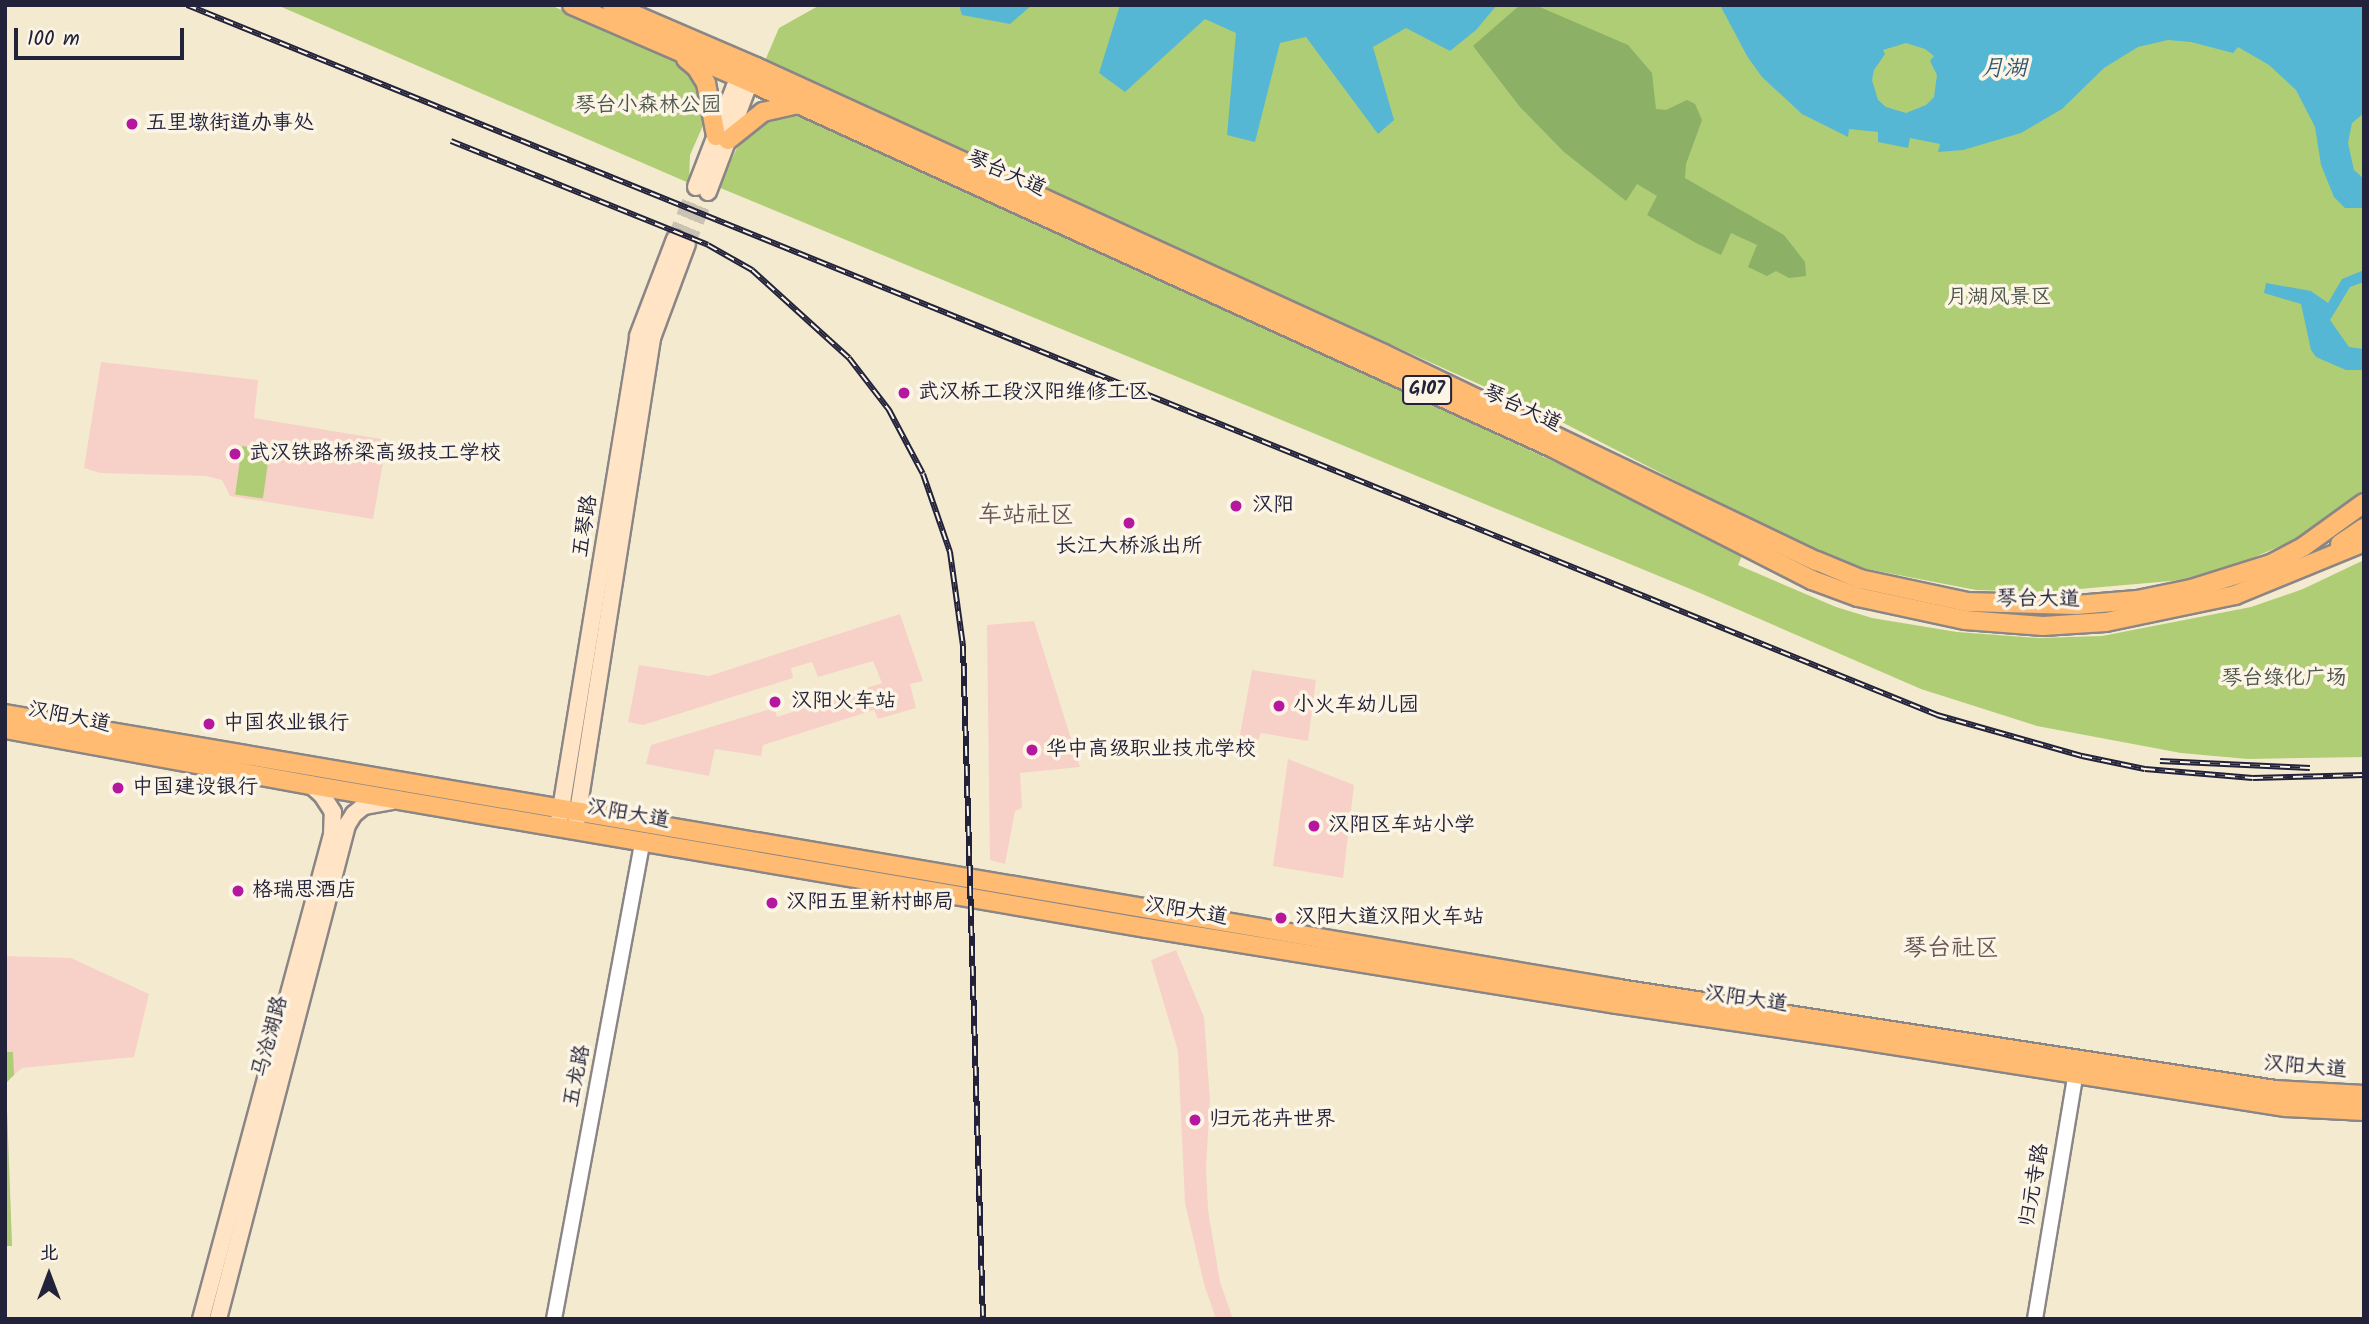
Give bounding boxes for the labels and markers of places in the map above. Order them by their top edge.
place label: 五里墩街道办事处 [146,111,314,137]
marker: 五里墩街道办事处 [124,116,140,132]
place label: 武汉桥工段汉阳维修工区 [918,380,1149,406]
marker: 武汉桥工段汉阳维修工区 [896,385,912,401]
place label: 武汉铁路桥梁高级技工学校 [249,441,501,467]
marker: 武汉铁路桥梁高级技工学校 [227,446,243,462]
place label: 汉阳 [1252,493,1294,519]
marker: 汉阳 [1226,496,1246,516]
marker: 长江大桥派出所 [1121,515,1137,531]
place label: 长江大桥派出所 [1056,534,1202,560]
place label: 汉阳火车站 [791,689,896,715]
marker: 汉阳火车站 [765,692,785,712]
place label: 小火车幼儿园 [1293,693,1419,719]
marker: 小火车幼儿园 [1271,698,1287,714]
place label: 中国农业银行 [223,711,349,737]
marker: 中国农业银行 [201,716,217,732]
place label: 华中高级职业技术学校 [1046,737,1256,763]
marker: 华中高级职业技术学校 [1024,742,1040,758]
place label: 中国建设银行 [132,775,258,801]
marker: 中国建设银行 [110,780,126,796]
place label: 汉阳区车站小学 [1328,813,1475,839]
marker: 汉阳区车站小学 [1306,818,1322,834]
place label: 格瑞思酒店 [252,878,357,904]
marker: 格瑞思酒店 [230,883,246,899]
place label: 汉阳五里新村邮局 [786,890,954,916]
marker: 汉阳五里新村邮局 [764,895,780,911]
place label: 汉阳大道汉阳火车站 [1295,905,1484,931]
marker: 汉阳大道汉阳火车站 [1273,910,1289,926]
place label: 归元花卉世界 [1209,1107,1335,1133]
marker: 归元花卉世界 [1187,1112,1203,1128]

